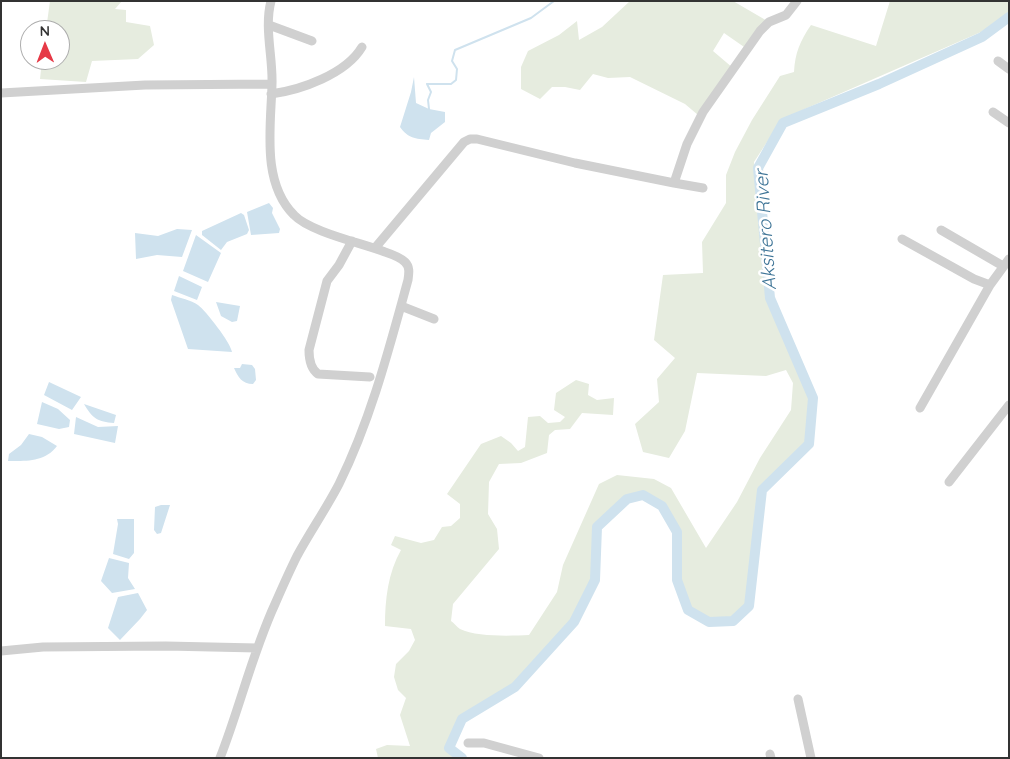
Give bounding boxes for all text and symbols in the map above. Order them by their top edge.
north arrow [20,20,70,70]
text: N [39,22,50,40]
water label: Aksitero River [750,169,782,291]

